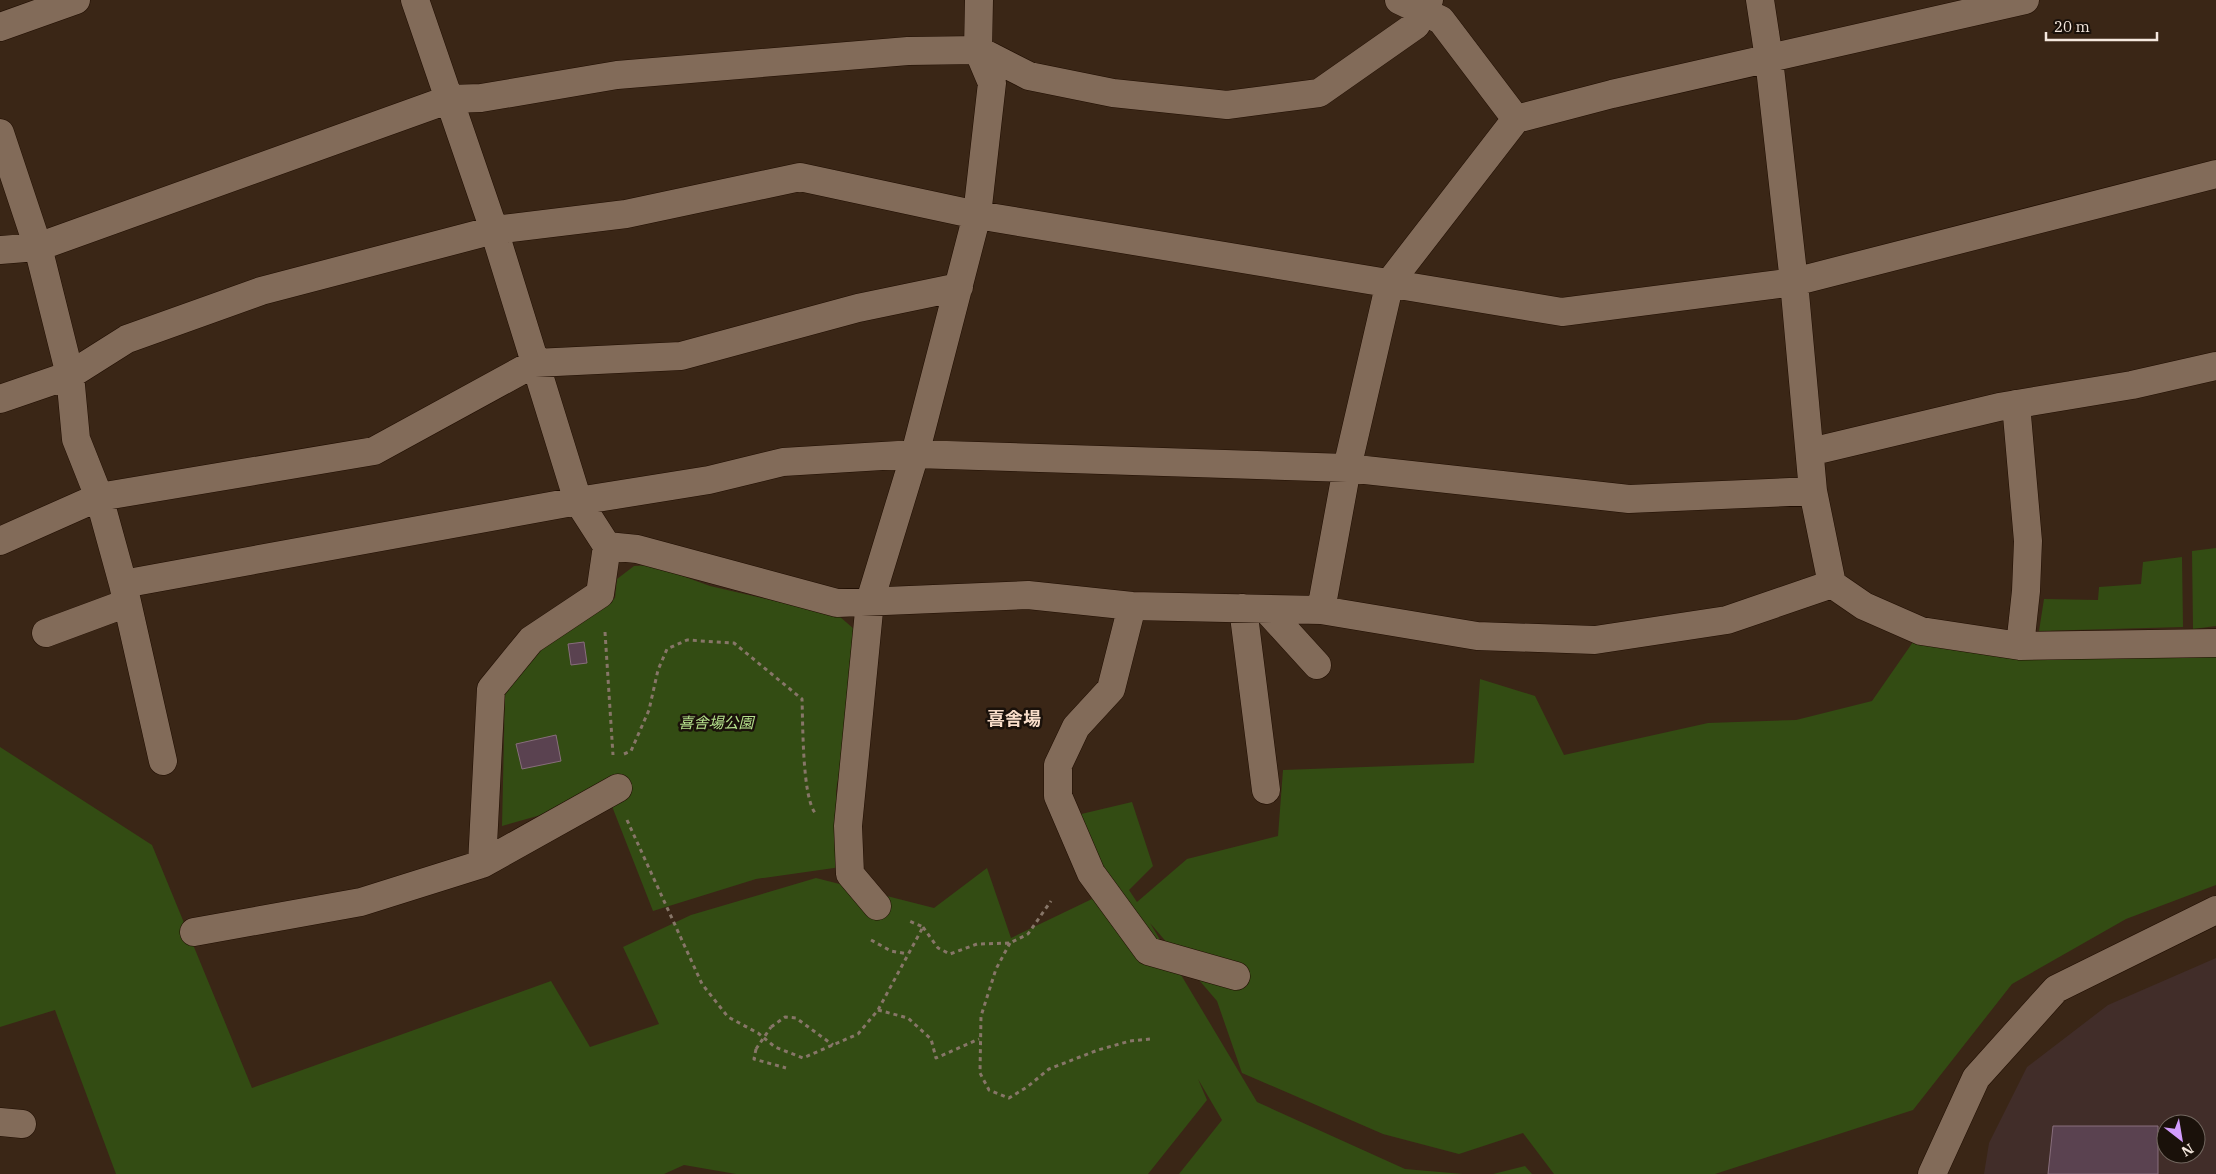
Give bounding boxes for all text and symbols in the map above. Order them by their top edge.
scale bar [2046,10,2157,42]
text: 20 m [2054,17,2090,36]
district label: 喜舎場 [987,707,1041,730]
park label: 喜舎場公園 [678,713,755,732]
north arrow [2156,1114,2206,1164]
text: N [2178,1140,2197,1161]

